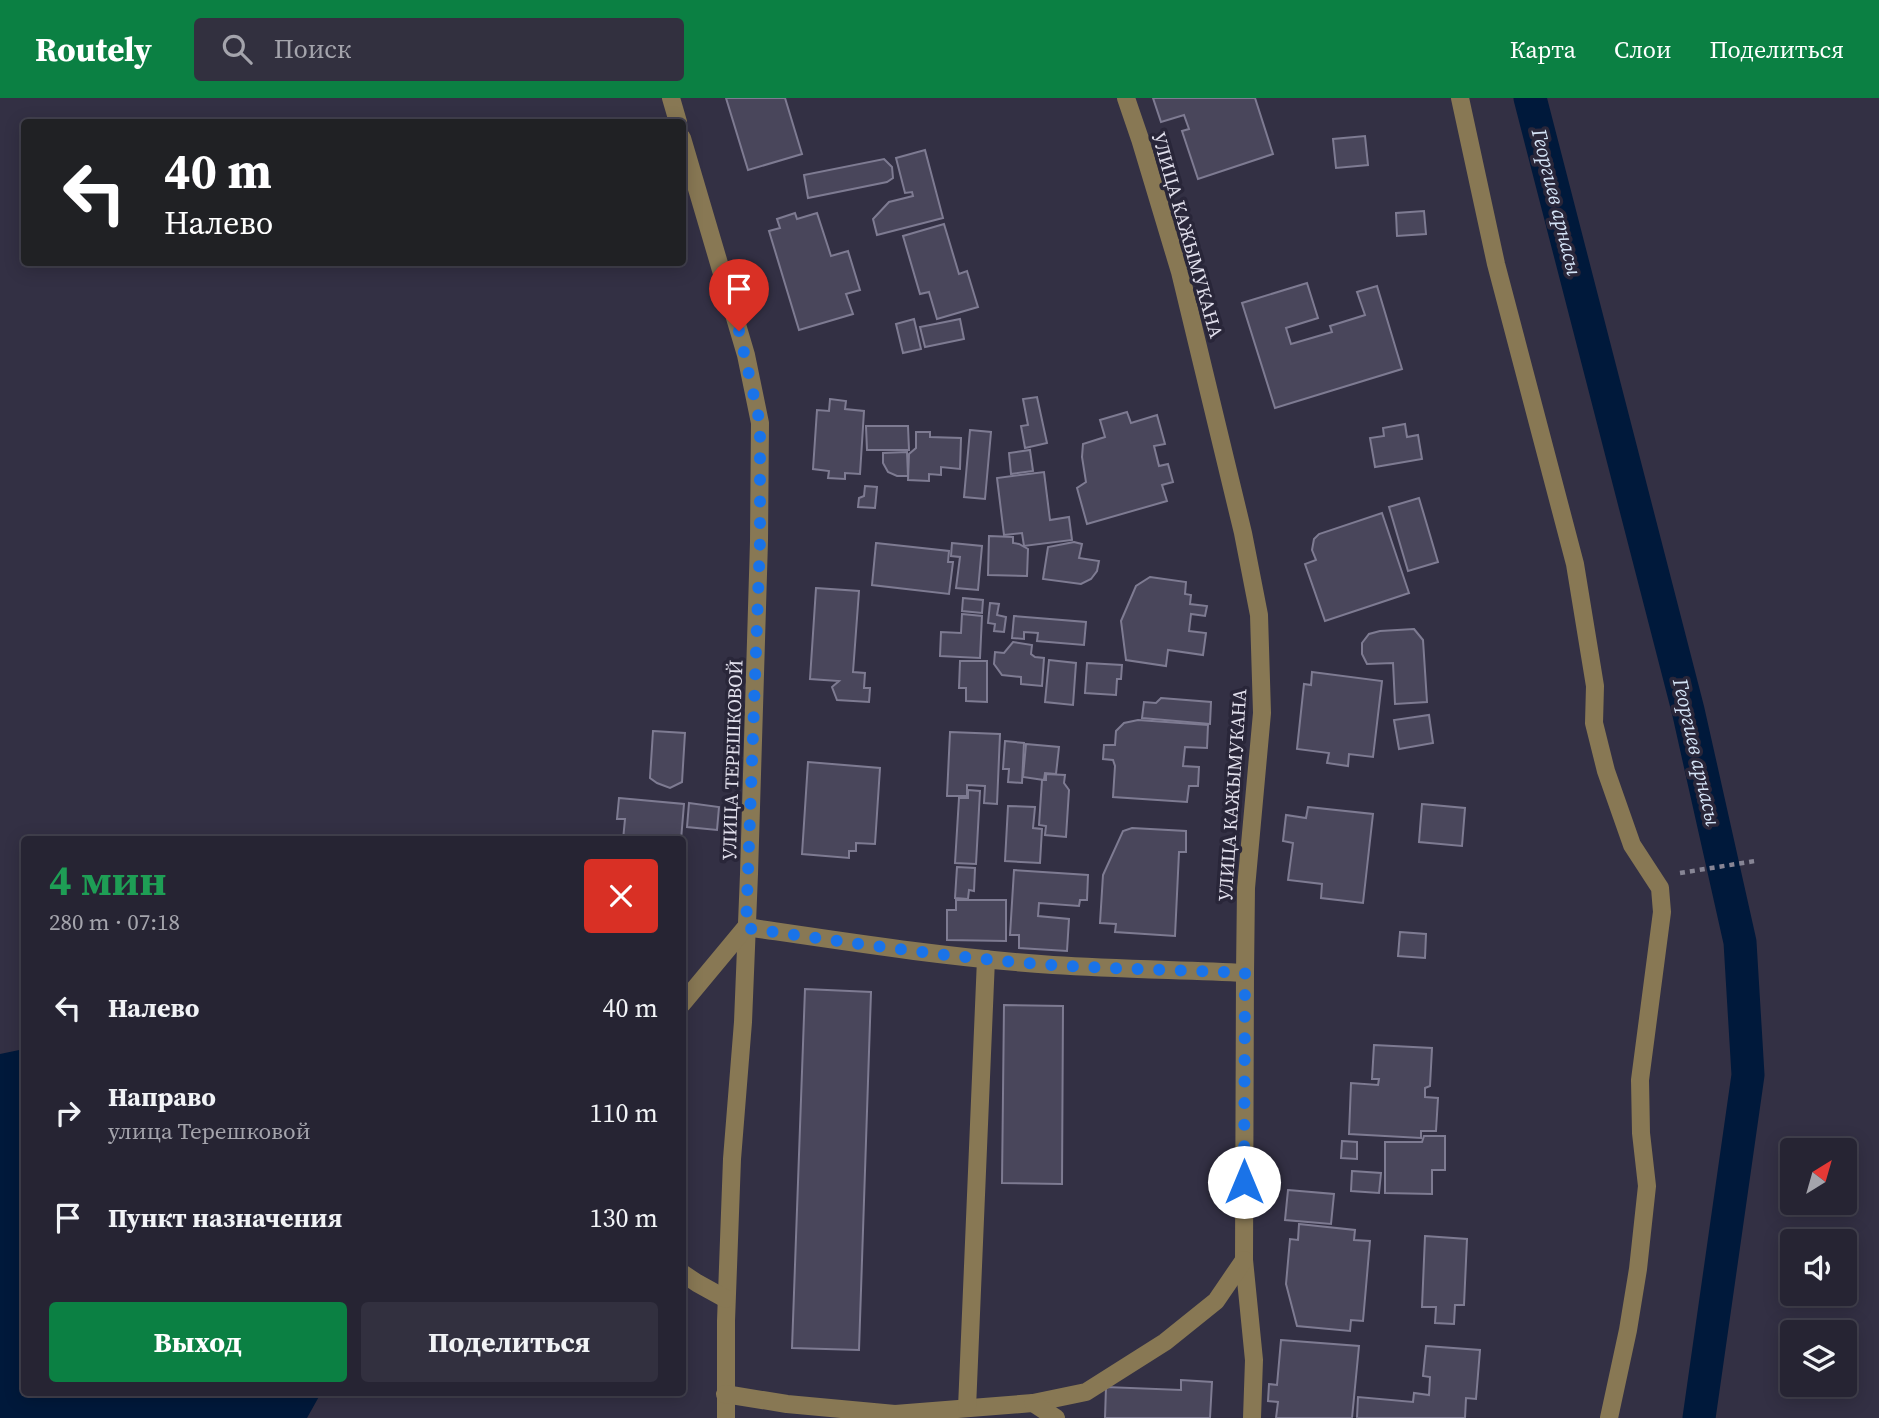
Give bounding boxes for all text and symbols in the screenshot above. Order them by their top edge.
search box [194,18,684,81]
text: Routely [35,27,152,72]
icon: search [218,30,256,68]
text: Поиск [274,31,351,67]
text: Карта [1510,33,1576,66]
text: Слои [1614,33,1671,66]
text: Поделиться [1709,33,1844,66]
water label: Георгиев арнасы [1524,124,1589,279]
street label: УЛИЦА КАЖЫМУКАНА [1146,129,1230,341]
text: 40 m [164,137,272,204]
icon: left [49,147,140,238]
text: Налево [164,201,273,245]
pin [709,259,769,331]
icon: arrive [720,270,758,308]
street label: УЛИЦА ТЕРЕШКОВОЙ [716,659,748,861]
water label: Георгиев арнасы [1666,674,1728,829]
street label: УЛИЦА КАЖЫМУКАНА [1212,687,1252,902]
text: 4 мин [49,851,166,909]
button: close [584,859,658,933]
text: 280 m · 07:18 [49,906,180,938]
icon: left [49,989,87,1027]
text: Налево [108,990,199,1026]
text: 40 m [603,990,658,1026]
text: Направо [108,1079,216,1115]
icon: right [49,1094,87,1132]
text: 110 m [590,1095,658,1131]
text: улица Терешковой [108,1115,310,1147]
north arrow [1780,1138,1857,1214]
map controls [1780,1138,1857,1397]
position arrow [1207,1145,1281,1219]
icon: arrive [49,1199,87,1237]
text: Пункт назначения [108,1200,342,1236]
text: 130 m [590,1200,658,1236]
button: sound [1780,1229,1857,1306]
button: Выход [49,1302,347,1382]
button: Поделиться [361,1302,658,1382]
button: layers [1780,1320,1857,1397]

